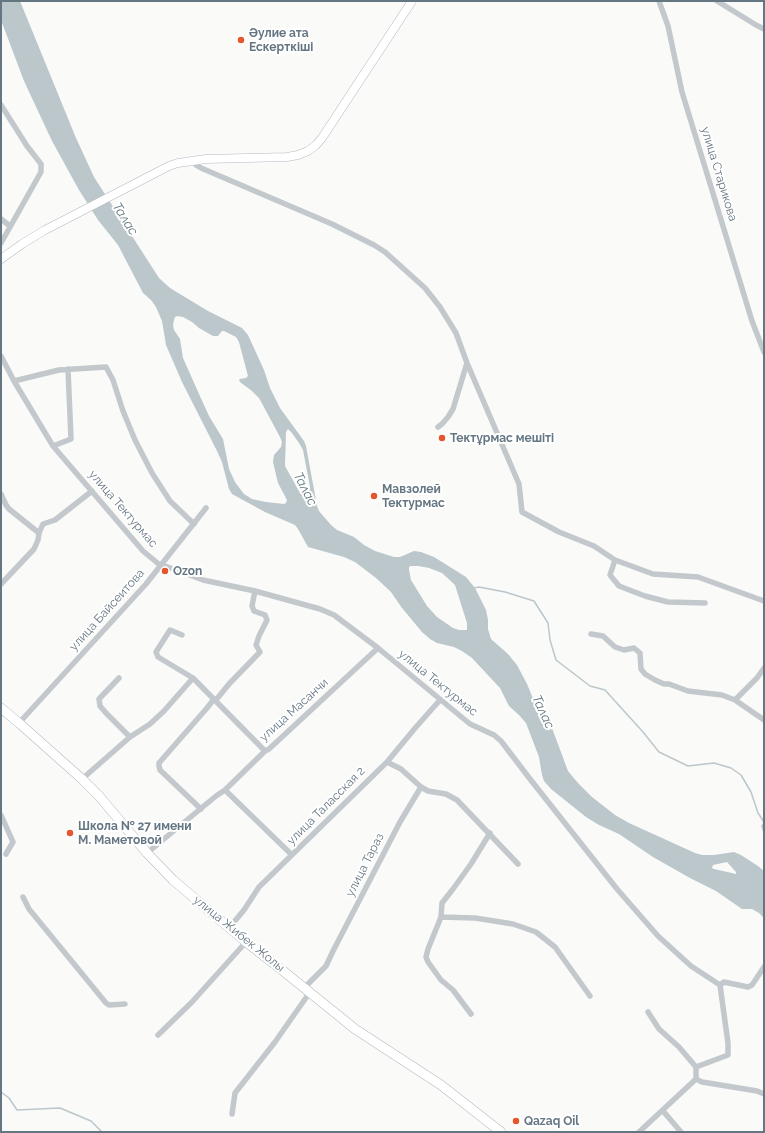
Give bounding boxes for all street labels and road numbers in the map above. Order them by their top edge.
street label: улица Старикова [698,125,740,223]
street label: улица Тектурмас [86,468,160,550]
street label: улица Байсеитова [67,566,147,654]
street label: улица Тектурмас [396,647,480,719]
street label: улица Масанчи [257,675,331,745]
street label: улица Таласская 2 [284,764,368,848]
street label: улица Тараз [343,831,387,899]
street label: улица Жибек Жолы [191,893,287,975]

